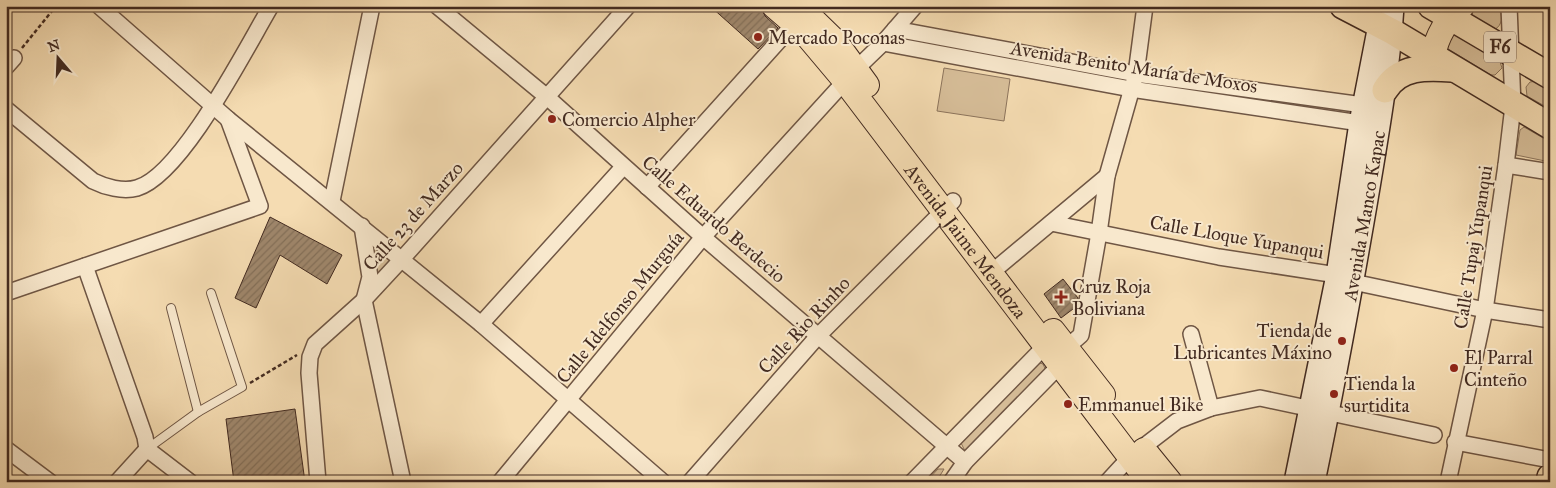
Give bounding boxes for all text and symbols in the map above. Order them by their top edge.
place label: Mercado Poconas [768,26,905,49]
marker: Mercado Poconas [752,31,764,43]
north arrow [32,32,82,82]
road number: F6 [1484,32,1516,62]
text: N [46,36,62,56]
street label: Avenida Benito María de Moxos [1008,36,1259,98]
place label: Comercio Alpher [562,108,696,131]
marker: Comercio Alpher [546,113,558,125]
street label: Avenida Manco Kapac [1338,129,1390,304]
street label: Calle Eduardo Berdecio [638,150,791,288]
street label: Calle 23 de Marzo [358,156,468,275]
street label: Avenida Jaime Mendoza [899,158,1033,323]
street label: Calle Tupaj Yupanqui [1449,164,1498,331]
street label: Calle Lloque Yupanqui [1148,210,1326,265]
street label: Calle Idelfonso Murguía [551,225,690,389]
street label: Calle Rio Rinho [753,271,855,378]
place label: Cruz Roja Boliviana [1072,275,1152,320]
marker: Cruz Roja Boliviana [1054,290,1068,304]
place label: Tienda de Lubricantes Máxino [1173,319,1332,364]
marker: Tienda de Lubricantes Máxino [1336,335,1348,347]
place label: El Parral Cinteño [1464,346,1534,391]
marker: El Parral Cinteño [1448,362,1460,374]
place label: Tienda la surtidita [1344,372,1416,417]
marker: Tienda la surtidita [1328,388,1340,400]
place label: Emmanuel Bike [1078,393,1203,416]
marker: Emmanuel Bike [1062,398,1074,410]

